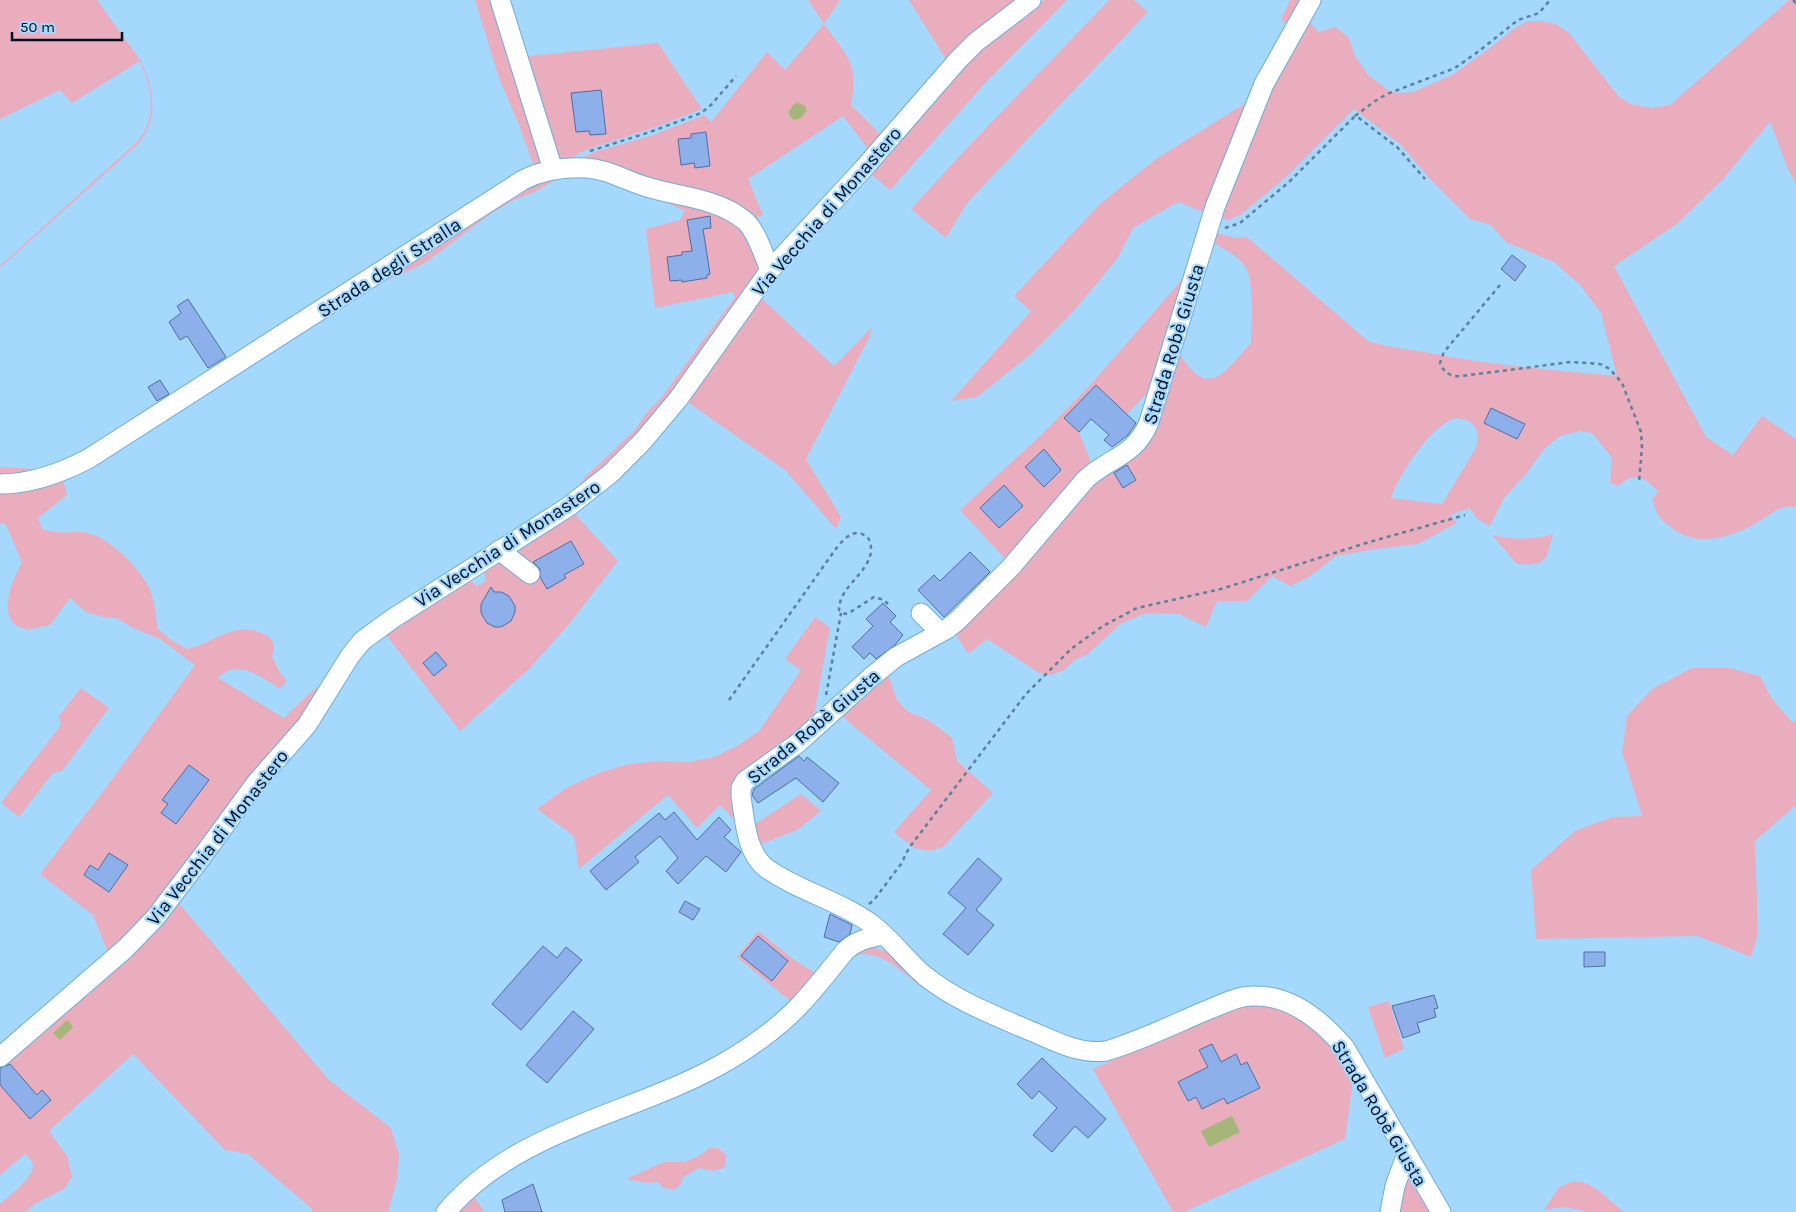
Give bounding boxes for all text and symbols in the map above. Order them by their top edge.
scale bar [12,10,122,42]
text: 50 m [20,18,55,36]
street label: Via Vecchia di Monastero [747,123,906,301]
street label: Strada degli Stralla [314,213,465,322]
street label: Strada Robè Giusta [1139,261,1209,427]
street label: Via Vecchia di Monastero [411,476,604,612]
street label: Strada Robè Giusta [743,665,885,789]
street label: Via Vecchia di Monastero [142,745,293,930]
street label: Strada Robè Giusta [1327,1036,1432,1191]

